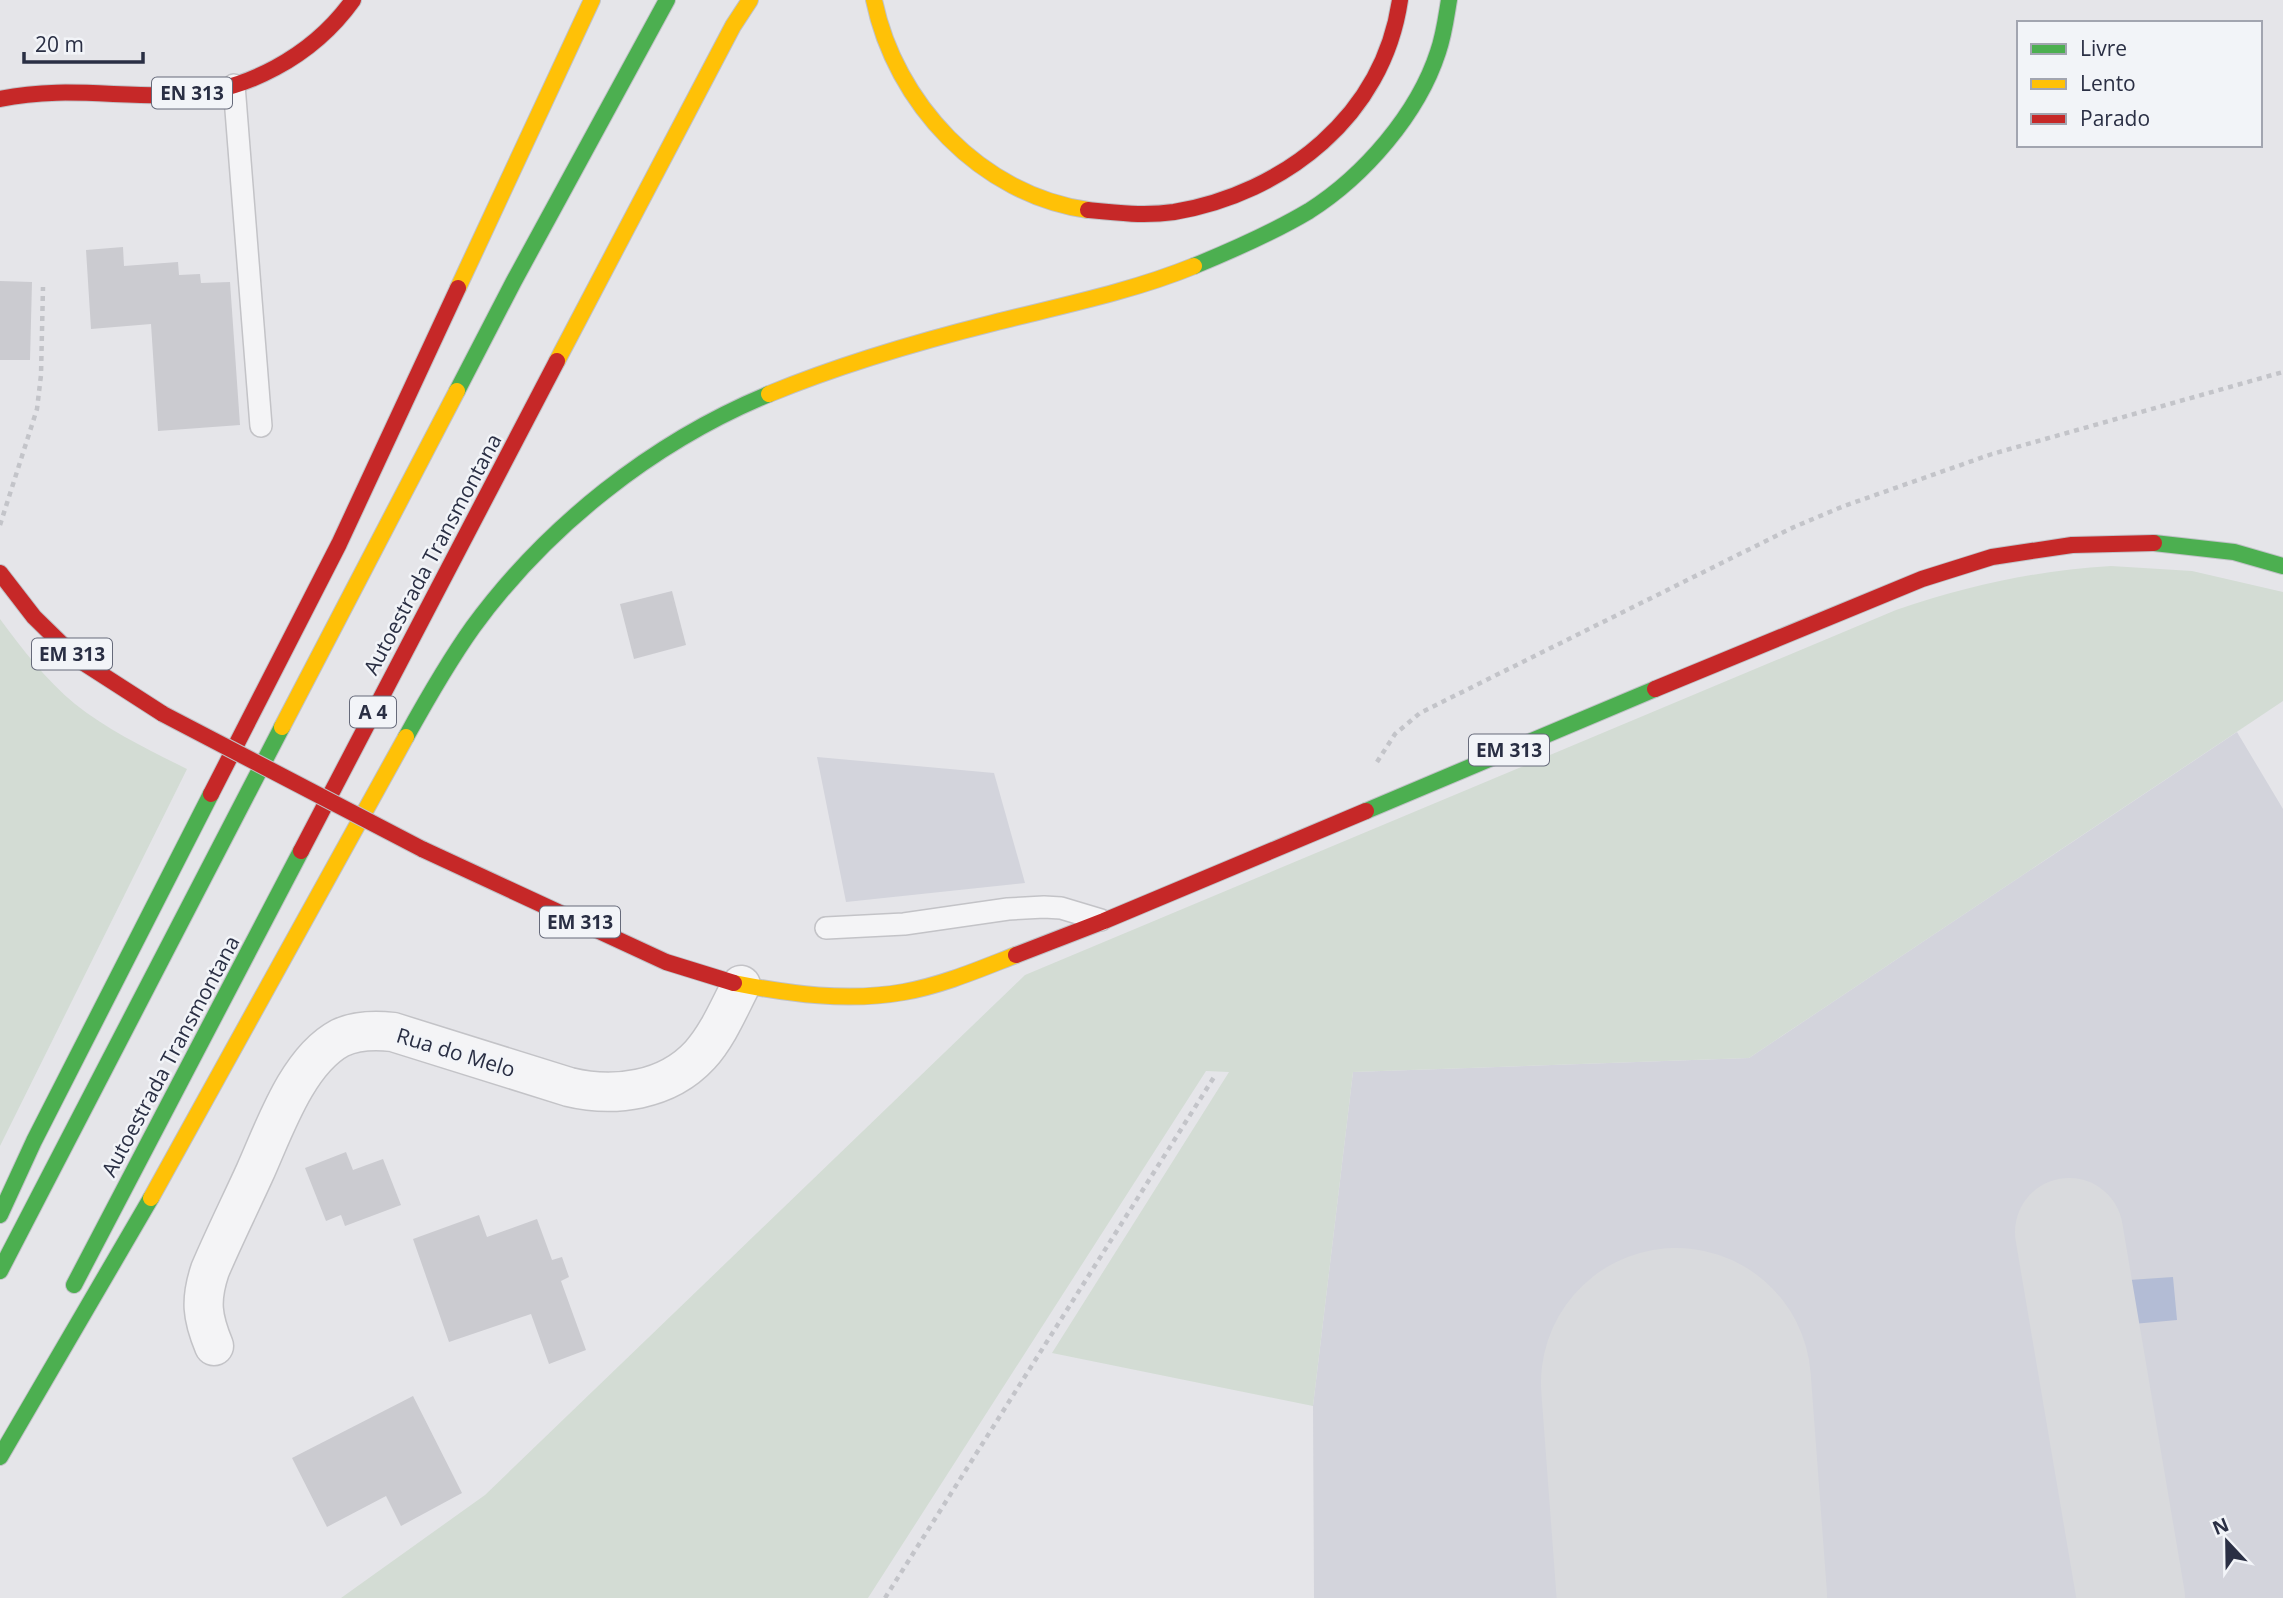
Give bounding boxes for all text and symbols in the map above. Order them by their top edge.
scale bar [24,21,144,65]
legend [2017,21,2262,147]
text: 20 m [35,30,84,58]
text: Livre [2080,34,2127,62]
text: Lento [2080,69,2136,97]
road number: EN 313 [152,78,232,108]
text: Parado [2080,104,2150,132]
street label: Autoestrada Transmontana [356,429,508,679]
road number: EM 313 [32,638,112,670]
road number: A 4 [350,696,396,727]
road number: EM 313 [1469,734,1549,765]
road number: EM 313 [540,906,620,938]
street label: Autoestrada Transmontana [94,931,246,1181]
street label: Rua do Melo [393,1021,519,1083]
north arrow [2192,1507,2262,1577]
text: N [2209,1511,2233,1541]

